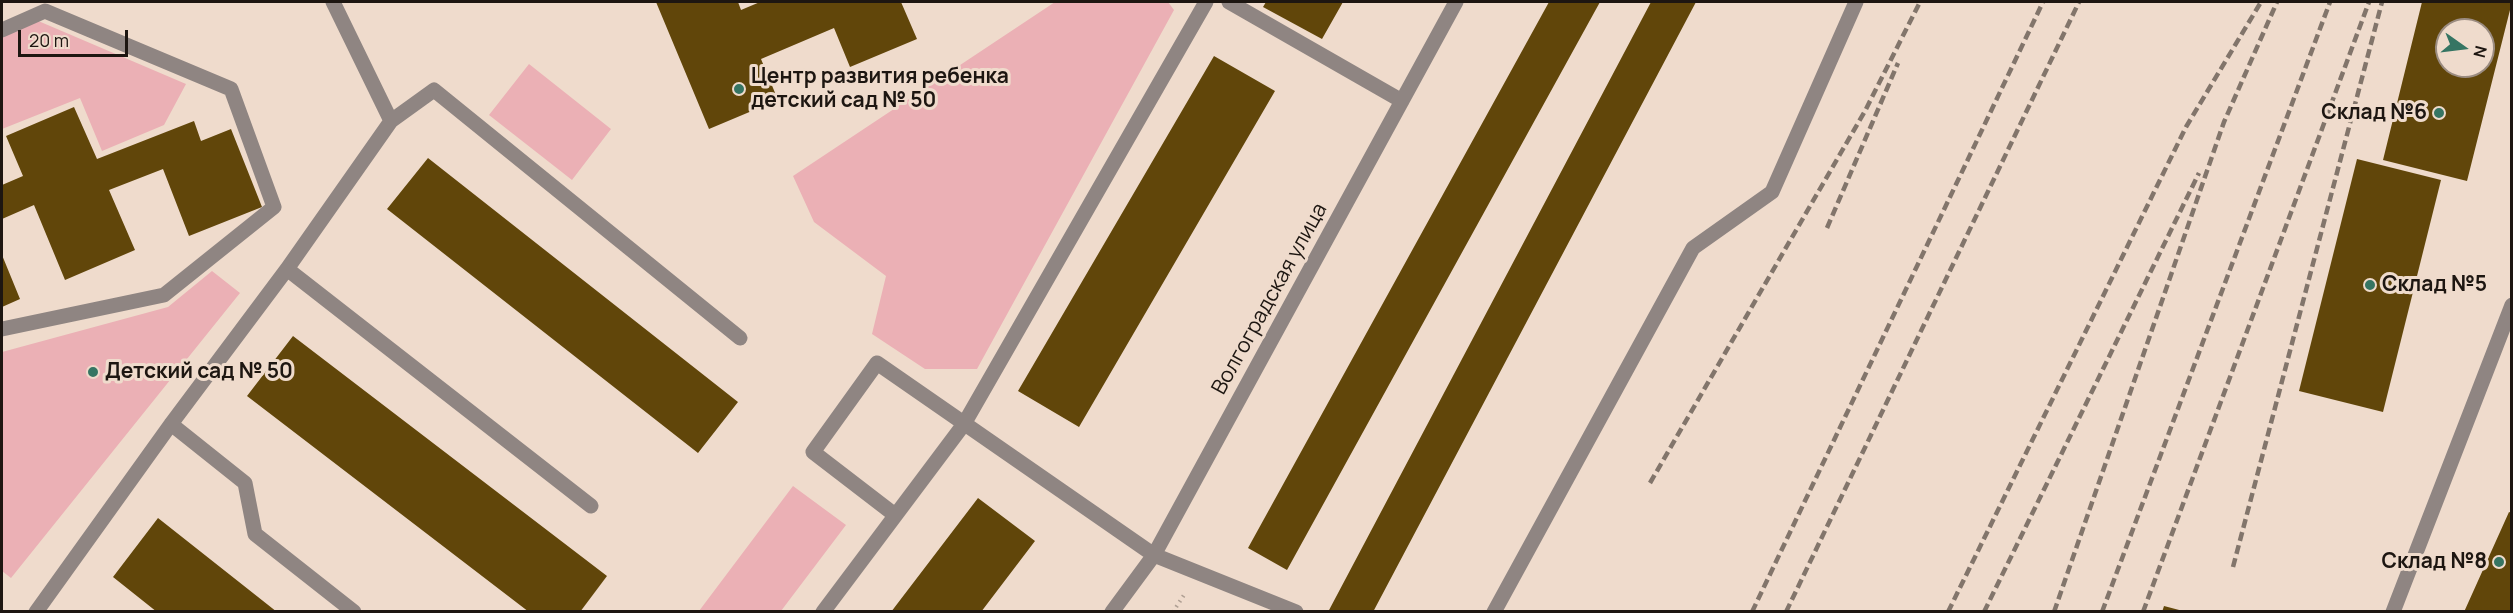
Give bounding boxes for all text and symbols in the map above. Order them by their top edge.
scale bar [21,18,130,56]
north arrow [2435,18,2495,78]
text: 20 m [29,28,69,52]
text: N [2468,44,2493,60]
place label: Центр развития ребенка детский сад № 50 [751,64,1009,114]
marker: Центр развития ребенка детский сад № 50 [732,82,746,96]
place label: Склад №6 [2321,100,2427,126]
marker: Склад №6 [2432,106,2446,120]
street label: Волгоградская улица [1207,199,1333,399]
place label: Склад №5 [2382,272,2487,298]
marker: Склад №5 [2363,278,2377,292]
place label: Детский сад № 50 [105,359,293,385]
marker: Детский сад № 50 [86,365,100,379]
place label: Склад №8 [2381,549,2487,575]
marker: Склад №8 [2492,555,2506,569]

